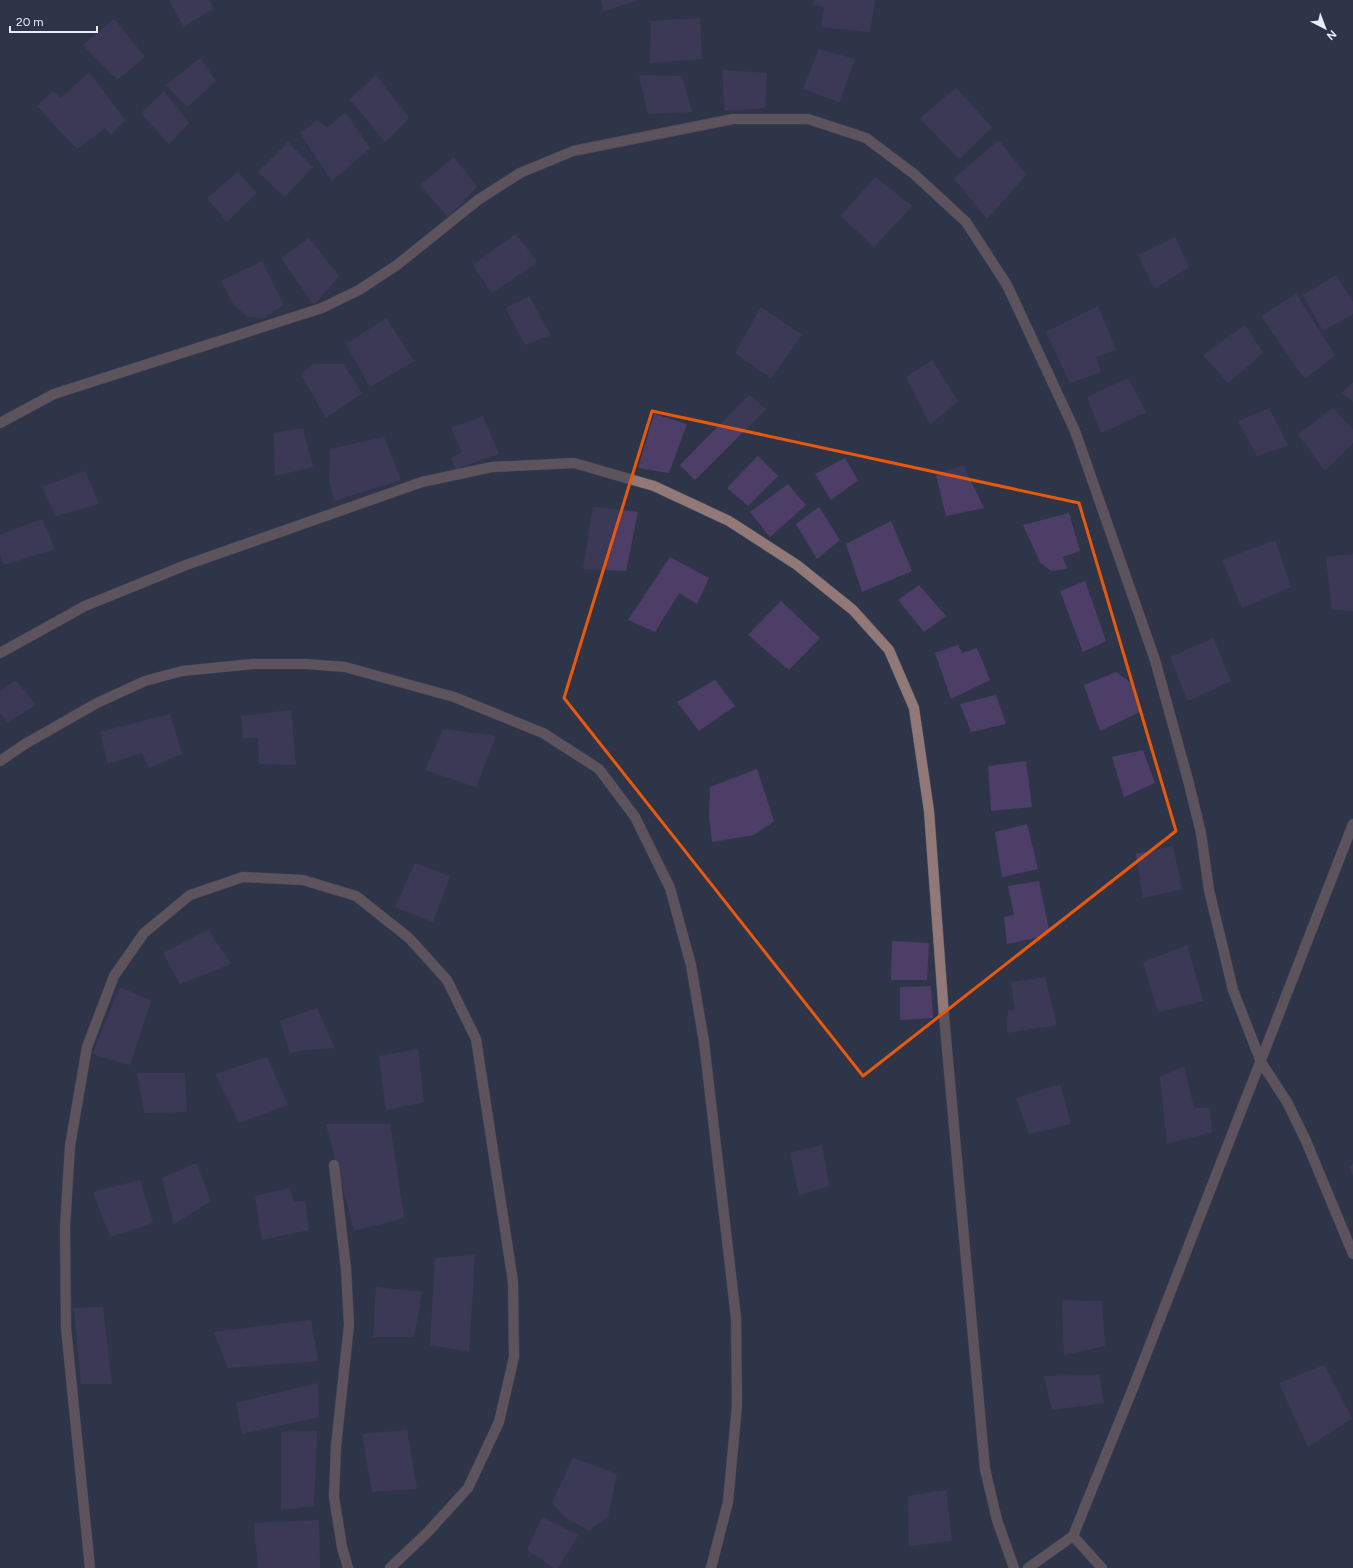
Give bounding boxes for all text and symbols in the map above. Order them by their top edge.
scale bar [10,8,97,34]
north arrow [1305,8,1345,48]
text: 20 m [16,15,44,29]
text: N [1324,27,1339,43]

